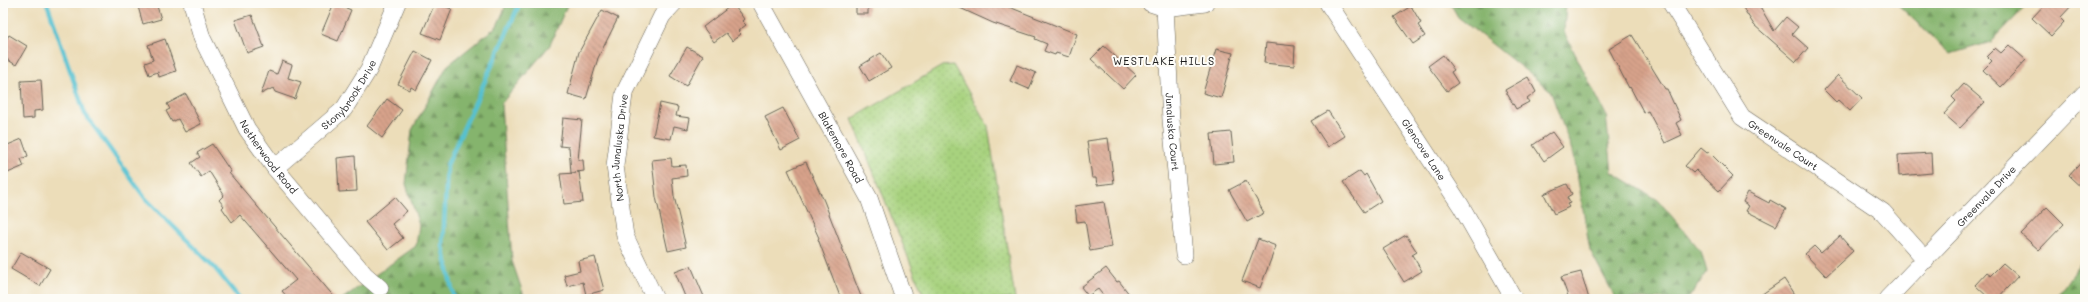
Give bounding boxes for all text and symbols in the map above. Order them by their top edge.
district label: WESTLAKE HILLS [1113,53,1215,68]
street label: Stonybrook Drive [318,57,379,133]
street label: Junaluska Court [1163,92,1183,171]
street label: North Junaluska Drive [608,93,631,202]
street label: Blakemore Road [815,109,866,186]
street label: Glencove Lane [1398,116,1449,183]
street label: Greenvale Court [1745,116,1821,173]
street label: Netherwood Road [237,117,301,197]
street label: Greenvale Drive [1953,162,2019,230]

